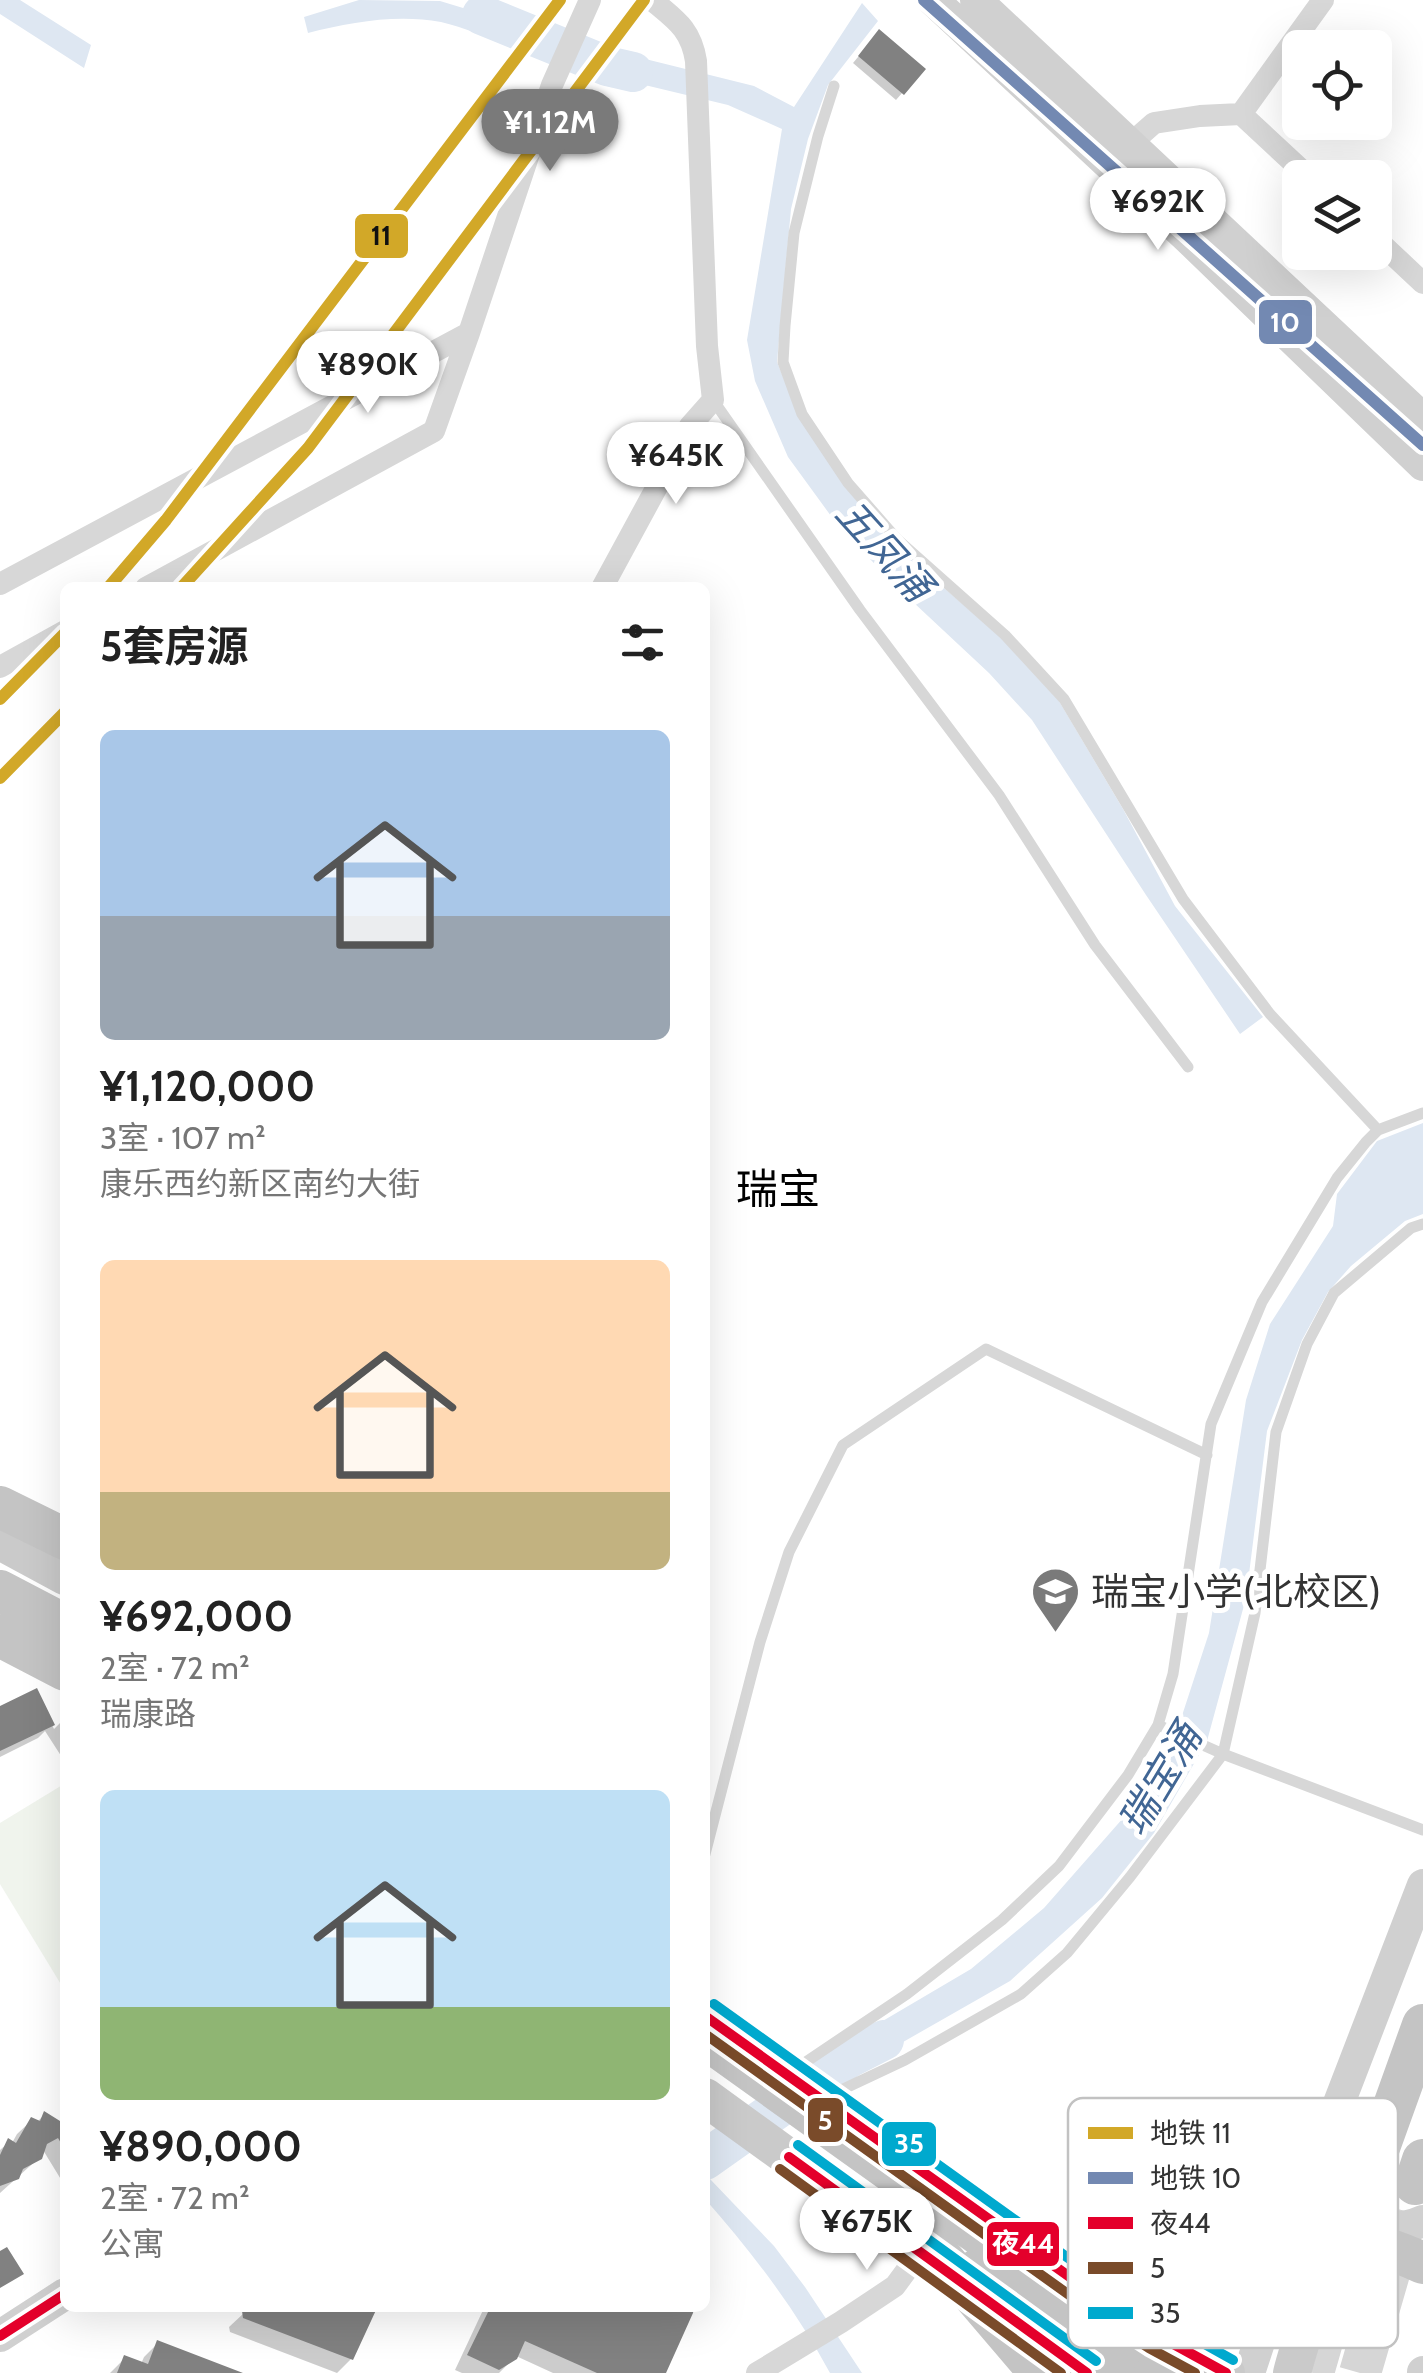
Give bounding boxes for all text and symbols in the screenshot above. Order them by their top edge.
map controls [1282,30,1392,270]
button: locate [1282,30,1392,140]
pin: ¥1.12M [469,89,631,174]
text: ¥1.12M [503,102,597,141]
button: layers [1282,160,1392,270]
pin: ¥692K [1088,168,1228,253]
text: ¥692K [1112,181,1204,220]
line badge: 11 [353,212,410,260]
text: 11 [371,218,391,252]
line badge: 10 [1257,298,1314,346]
text: 10 [1270,305,1300,339]
pin: ¥890K [298,331,438,416]
text: ¥890K [318,344,418,383]
pin: ¥645K [606,422,746,507]
text: ¥645K [629,435,723,474]
water label: 五凤涌 [826,489,945,614]
icon: filters [615,615,670,670]
text: 5套房源 [100,620,249,672]
icon: home [295,795,475,975]
text: ¥1,120,000 [100,1060,315,1112]
text: 3室 · 107 m² [100,1118,266,1157]
district label: 瑞宝 [736,1163,820,1215]
text: 康乐西约新区南约大街 [100,1164,420,1203]
icon: home [295,1325,475,1505]
school or university icon: 瑞宝小学(北校区) [1030,1566,1082,1634]
place label: 瑞宝小学(北校区) [1091,1568,1381,1615]
text: ¥692,000 [100,1590,293,1642]
text: 2室 · 72 m² [100,1648,250,1687]
text: 瑞康路 [100,1694,196,1733]
water label: 瑞宝涌 [1108,1711,1214,1843]
icon: home [295,1855,475,2035]
line badge: 5 [806,2096,845,2144]
legend [1068,2098,1398,2348]
text: 5 [817,2103,833,2137]
text: 地铁 11 [1150,2116,1231,2150]
text: ¥890,000 [100,2120,302,2172]
line badge: 35 [880,2120,938,2168]
text: 35 [894,2126,924,2160]
text: 地铁 10 [1150,2161,1241,2195]
text: 2室 · 72 m² [100,2178,250,2217]
pin: ¥675K [797,2188,937,2273]
text: ¥675K [822,2201,912,2240]
text: 夜44 [1150,2206,1210,2240]
line badge: 夜44 [985,2220,1061,2268]
text: 公寓 [100,2224,164,2263]
text: 夜44 [992,2226,1054,2260]
text: 5 [1150,2251,1165,2285]
text: 35 [1150,2296,1180,2330]

